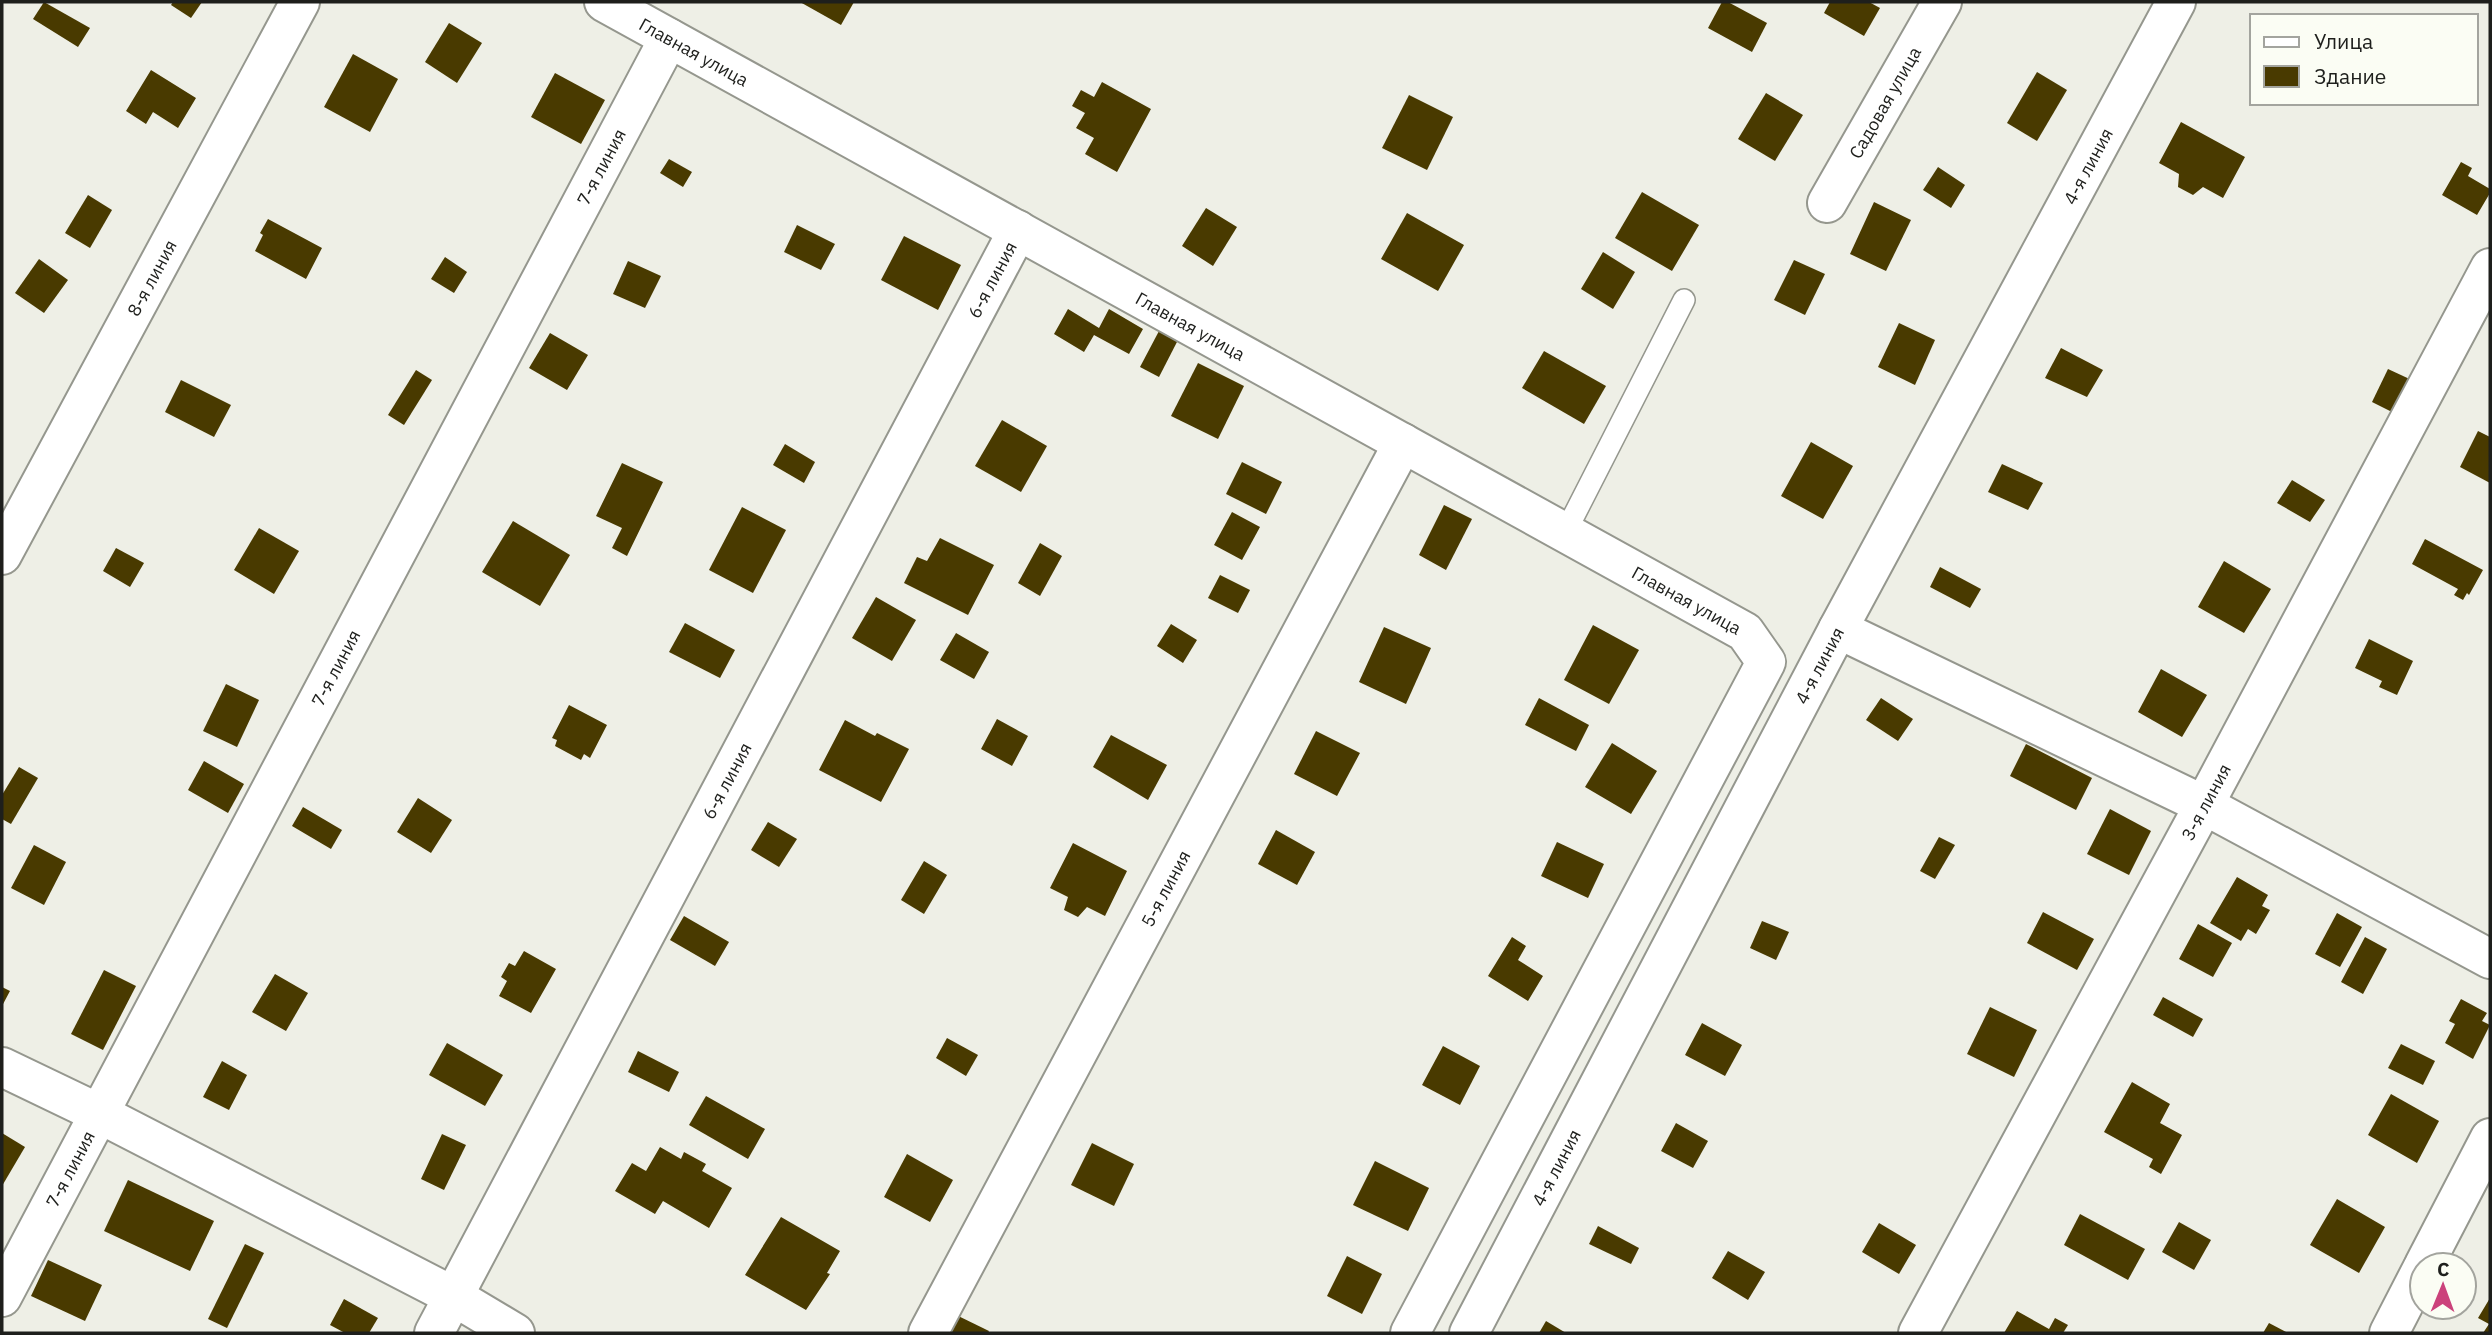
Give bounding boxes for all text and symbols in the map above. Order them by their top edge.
street label: Главная улица [635,12,753,91]
legend [2250,14,2478,105]
text: Улица [2314,27,2373,55]
street label: Садовая улица [1843,42,1926,162]
text: Здание [2314,62,2386,90]
street label: 4-я линия [2058,124,2118,208]
street label: 7-я линия [571,125,630,209]
street label: 8-я линия [122,235,181,320]
street label: 6-я линия [962,237,1021,322]
street label: Главная улица [1132,286,1250,365]
street label: Главная улица [1628,560,1746,640]
street label: 4-я линия [1789,623,1849,707]
street label: 7-я линия [306,626,365,710]
street label: 6-я линия [697,738,756,823]
street label: 3-я линия [2176,760,2235,844]
street label: 5-я линия [1136,846,1195,931]
street label: 4-я линия [1526,1125,1585,1210]
street label: 7-я линия [40,1127,100,1211]
north arrow [2408,1251,2478,1321]
text: С [2437,1257,2450,1281]

